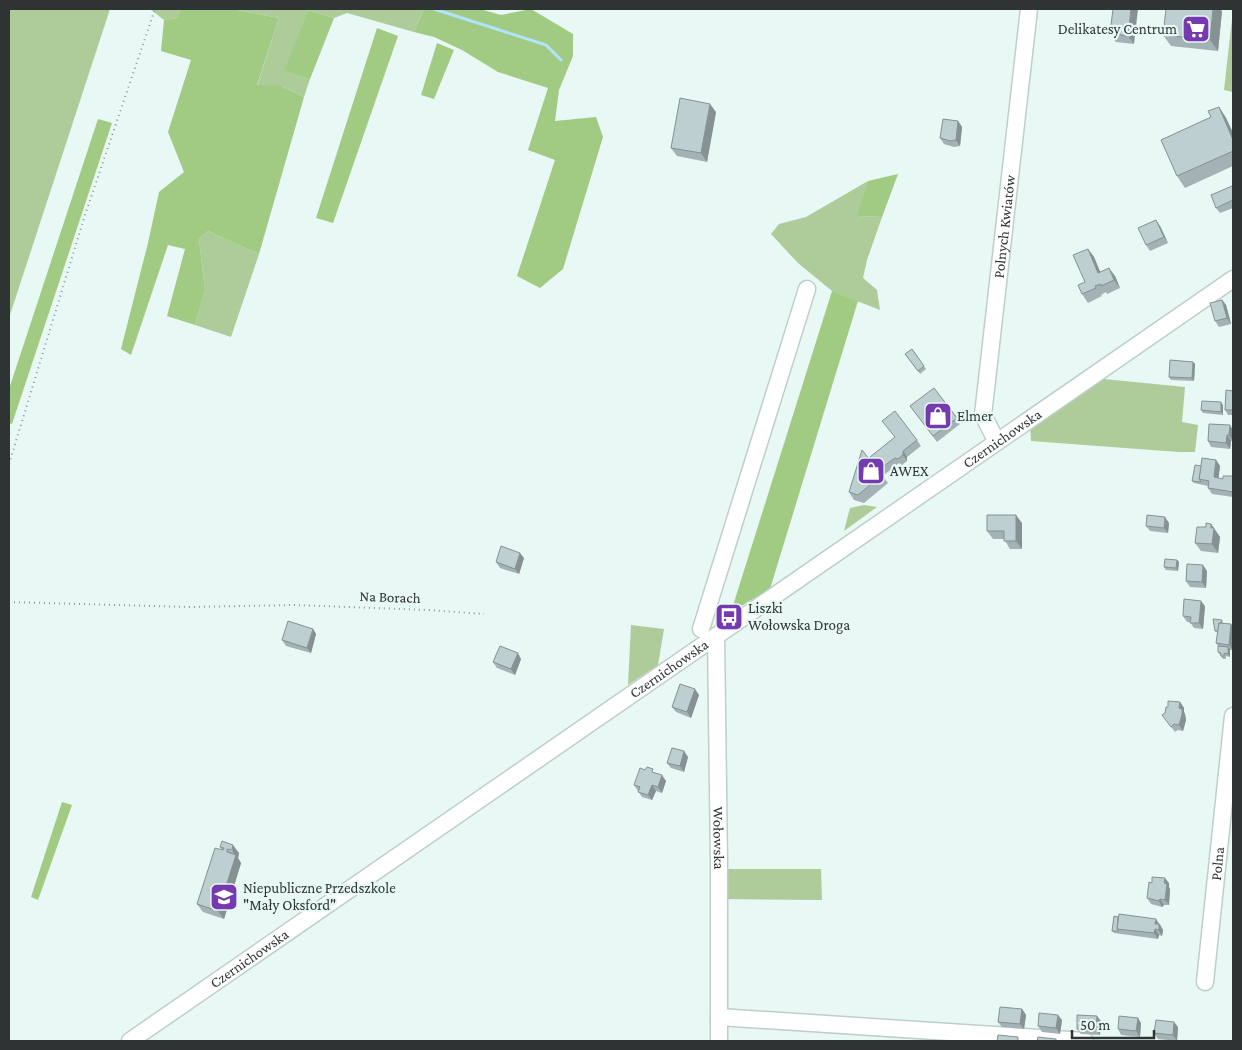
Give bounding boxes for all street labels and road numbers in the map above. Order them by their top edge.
street label: Polnych Kwiatów [991,173,1018,279]
street label: Czernichowska [960,406,1044,471]
street label: Na Borach [359,588,421,606]
street label: Czernichowska [627,636,711,701]
street label: Wołowska [710,806,727,869]
street label: Polna [1208,846,1227,881]
street label: Czernichowska [207,926,292,991]

